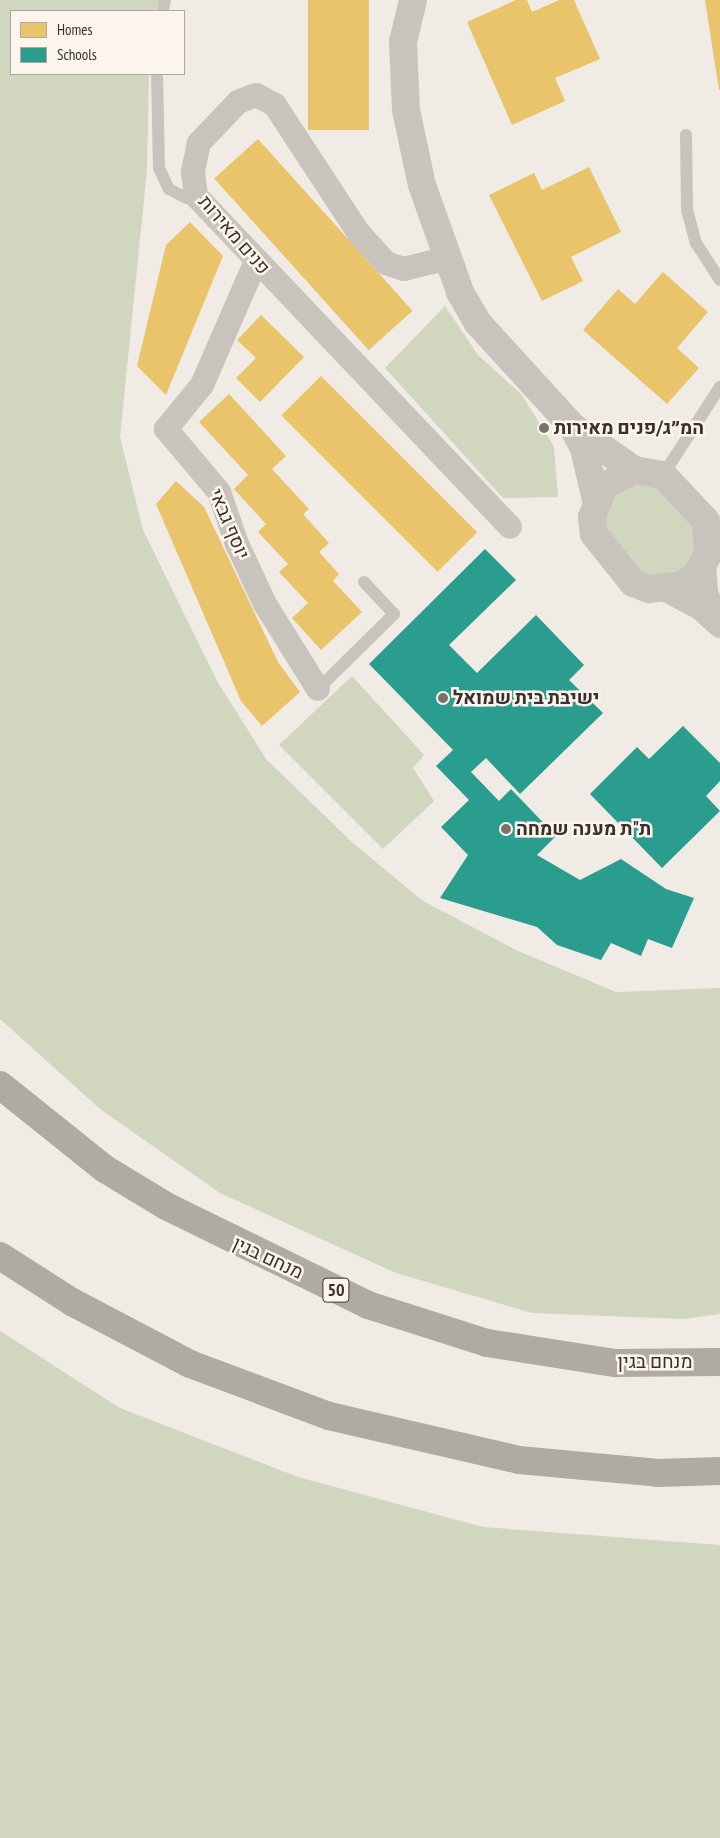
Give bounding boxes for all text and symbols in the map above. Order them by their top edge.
legend [10,10,185,75]
text: Homes [57,20,93,39]
text: Schools [57,45,97,64]
street label: פנים מאירות [193,191,275,279]
place label: המ״ג/פנים מאירות [554,417,704,439]
marker: המ״ג/פנים מאירות [538,422,550,434]
street label: יוסף גבאי [204,485,254,563]
place label: ישיבת בית שמואל [453,687,600,709]
marker: ישיבת בית שמואל [437,692,449,704]
place label: ת"ת מענה שמחה [516,818,651,840]
marker: ת"ת מענה שמחה [500,823,512,835]
street label: מנחם בגין [229,1232,307,1284]
road number: 50 [322,1274,350,1306]
street label: מנחם בגין [617,1351,693,1373]

